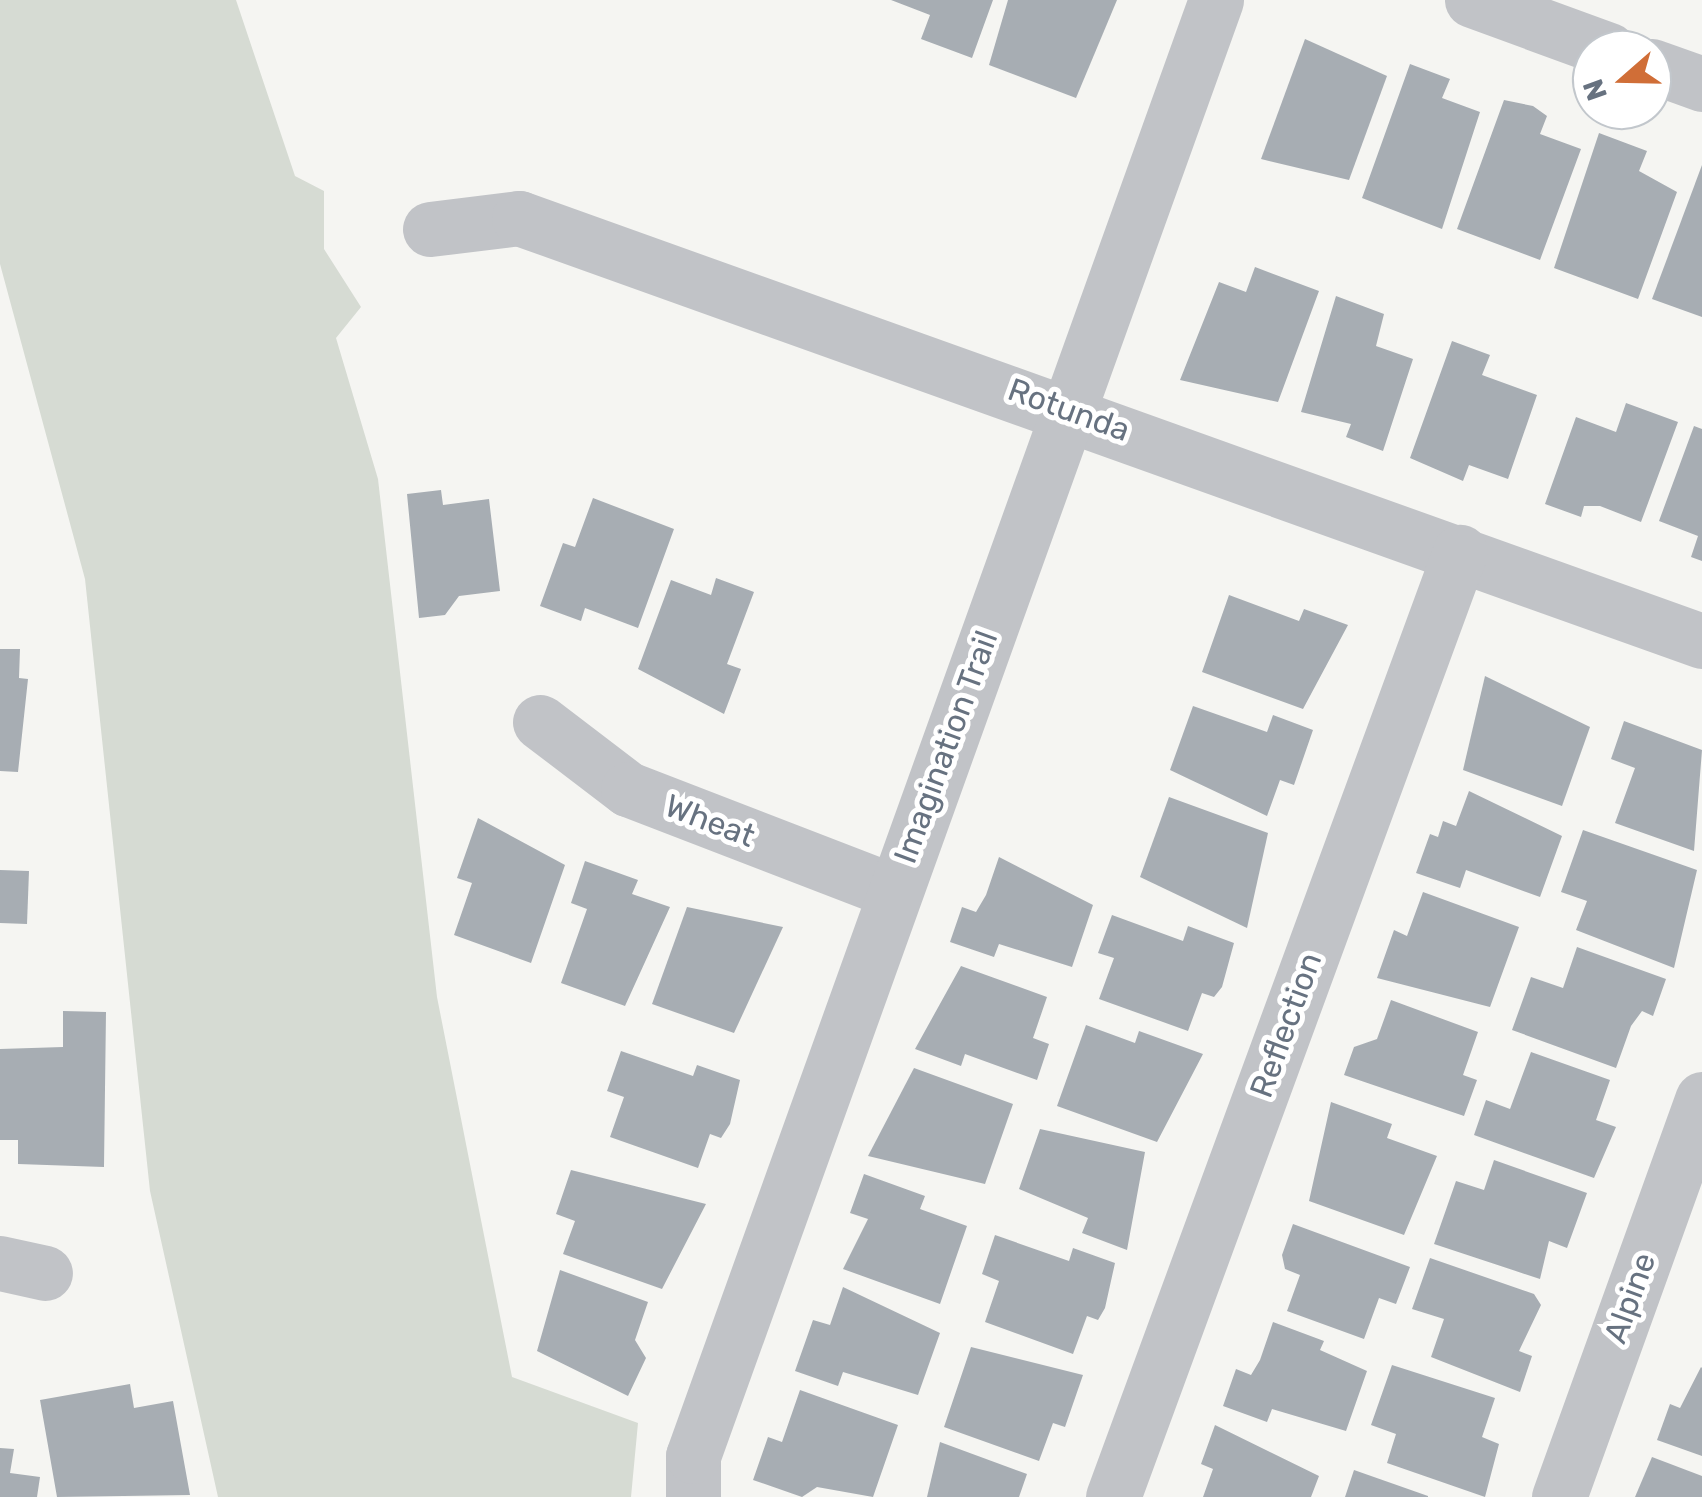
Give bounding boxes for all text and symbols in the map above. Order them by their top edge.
north arrow [1572,30,1672,130]
text: N [1576,75,1614,105]
street label: Rotunda [1003,370,1135,450]
street label: Imagination Trail [886,625,1006,869]
street label: Wheat [660,786,760,856]
street label: Reflection [1242,947,1330,1103]
street label: Alpine [1596,1248,1664,1348]

